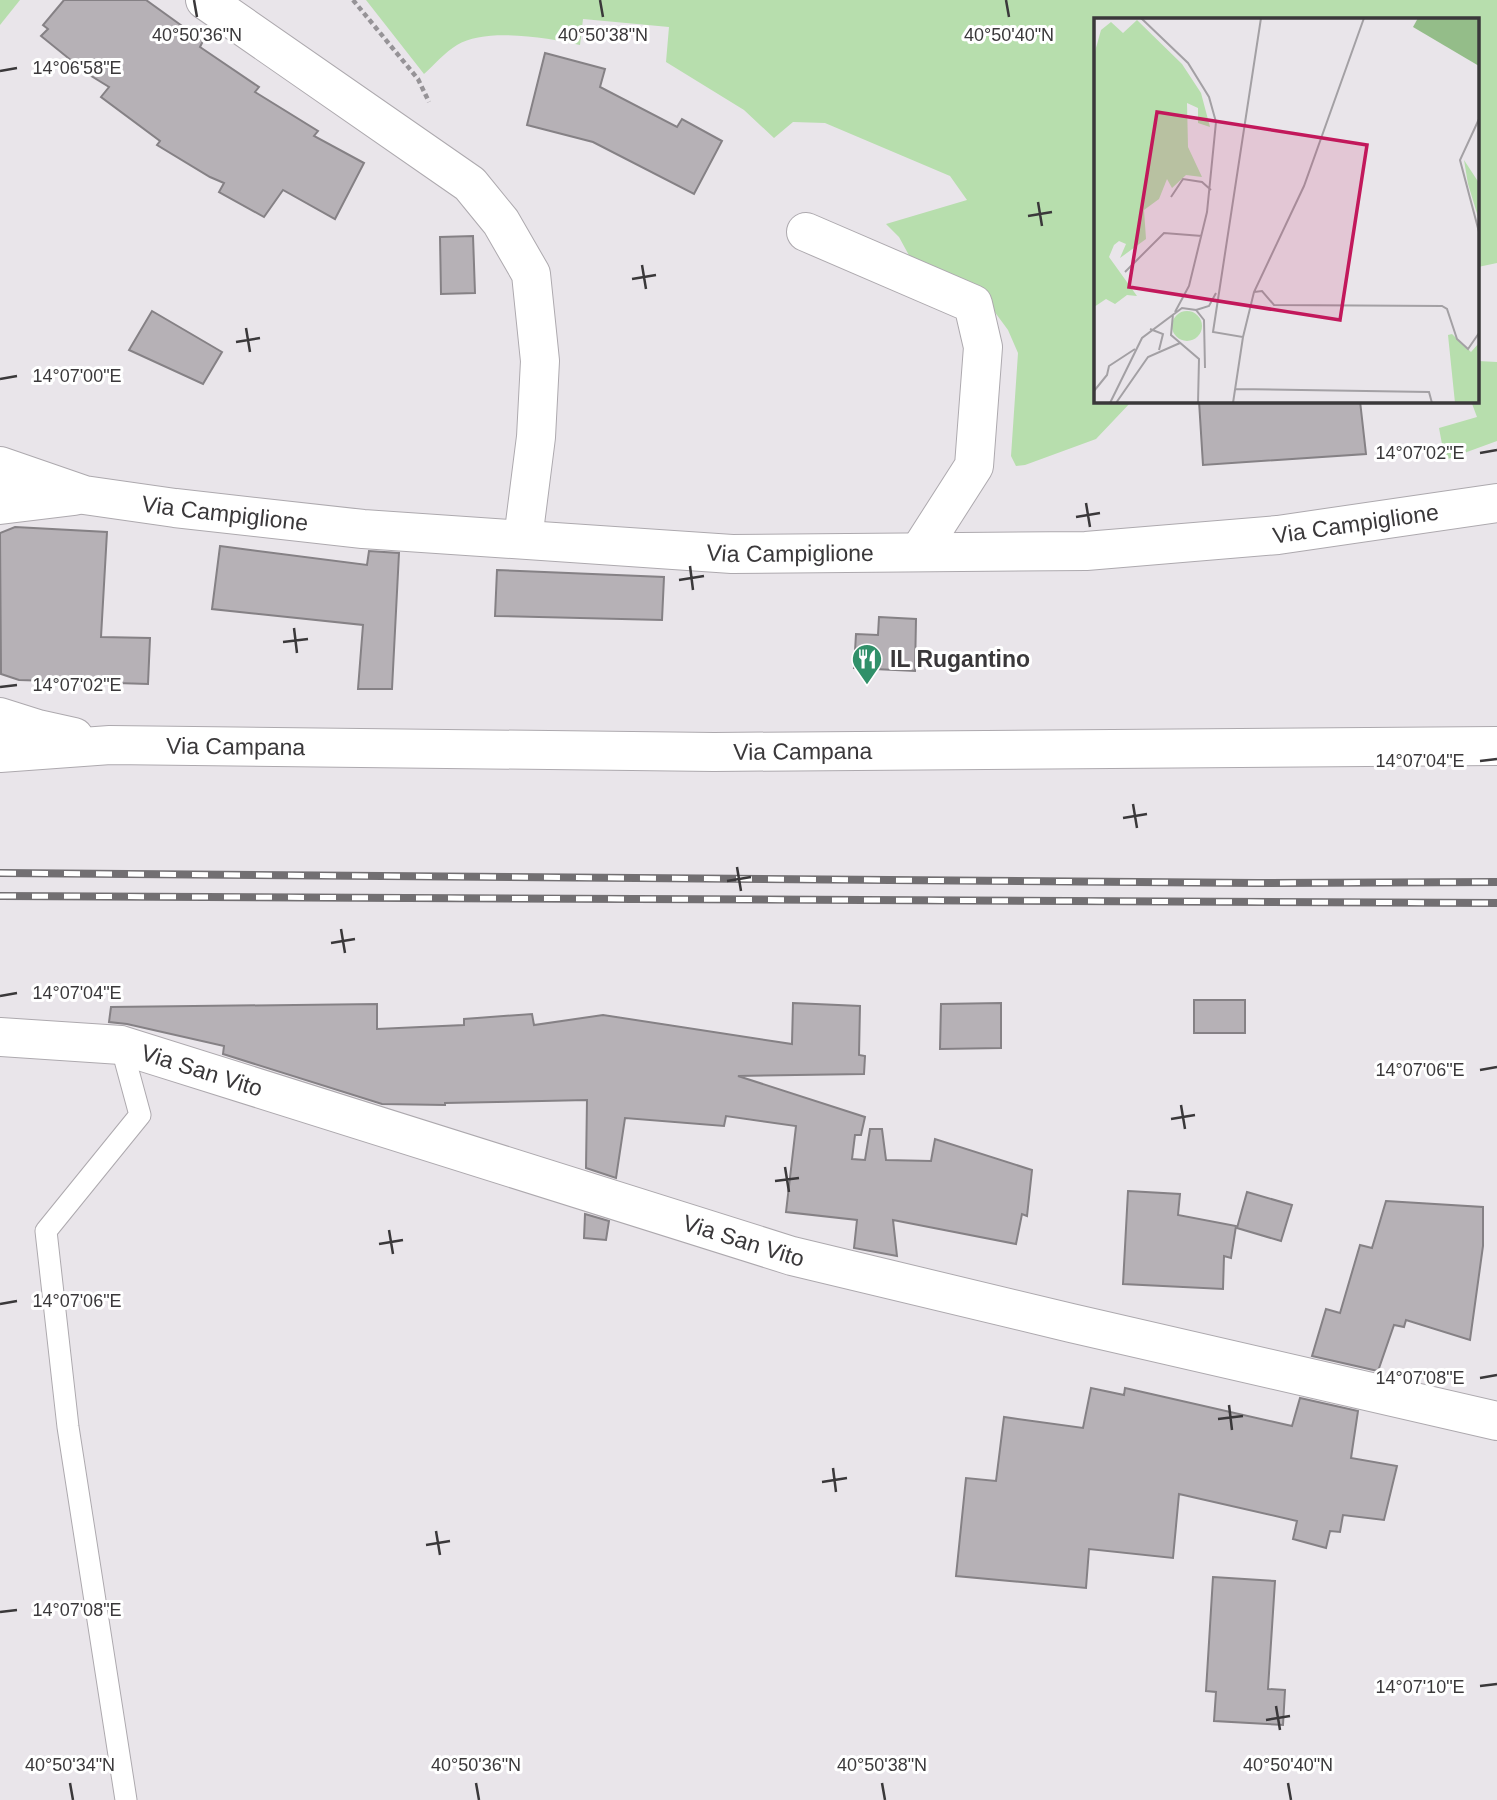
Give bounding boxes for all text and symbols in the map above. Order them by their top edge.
inset map [1094,18,1480,402]
text: 40°50'36"N [152,25,242,45]
text: 40°50'38"N [558,25,648,45]
text: 40°50'40"N [964,25,1054,45]
text: 14°06'58"E [32,58,122,78]
text: 14°07'00"E [32,366,122,386]
text: 14°07'02"E [1375,443,1465,463]
street label: Via Campiglione [140,490,309,536]
street label: Via Campiglione [1271,499,1440,549]
street label: Via Campiglione [706,539,874,567]
restaurant icon: IL Rugantino [850,642,884,686]
place label: IL Rugantino [890,646,1030,672]
text: 14°07'02"E [32,675,122,695]
street label: Via Campana [166,733,306,760]
street label: Via Campana [733,738,872,765]
text: 14°07'04"E [1375,751,1465,771]
text: 14°07'04"E [32,983,122,1003]
street label: Via San Vito [138,1039,266,1102]
text: 14°07'06"E [1375,1060,1465,1080]
street label: Via San Vito [680,1210,807,1272]
text: 14°07'06"E [32,1291,122,1311]
text: 14°07'08"E [1375,1368,1465,1388]
text: 14°07'08"E [32,1600,122,1620]
text: 14°07'10"E [1375,1677,1465,1697]
text: 40°50'34"N [25,1755,115,1775]
text: 40°50'36"N [431,1755,521,1775]
text: 40°50'38"N [837,1755,927,1775]
text: 40°50'40"N [1243,1755,1333,1775]

